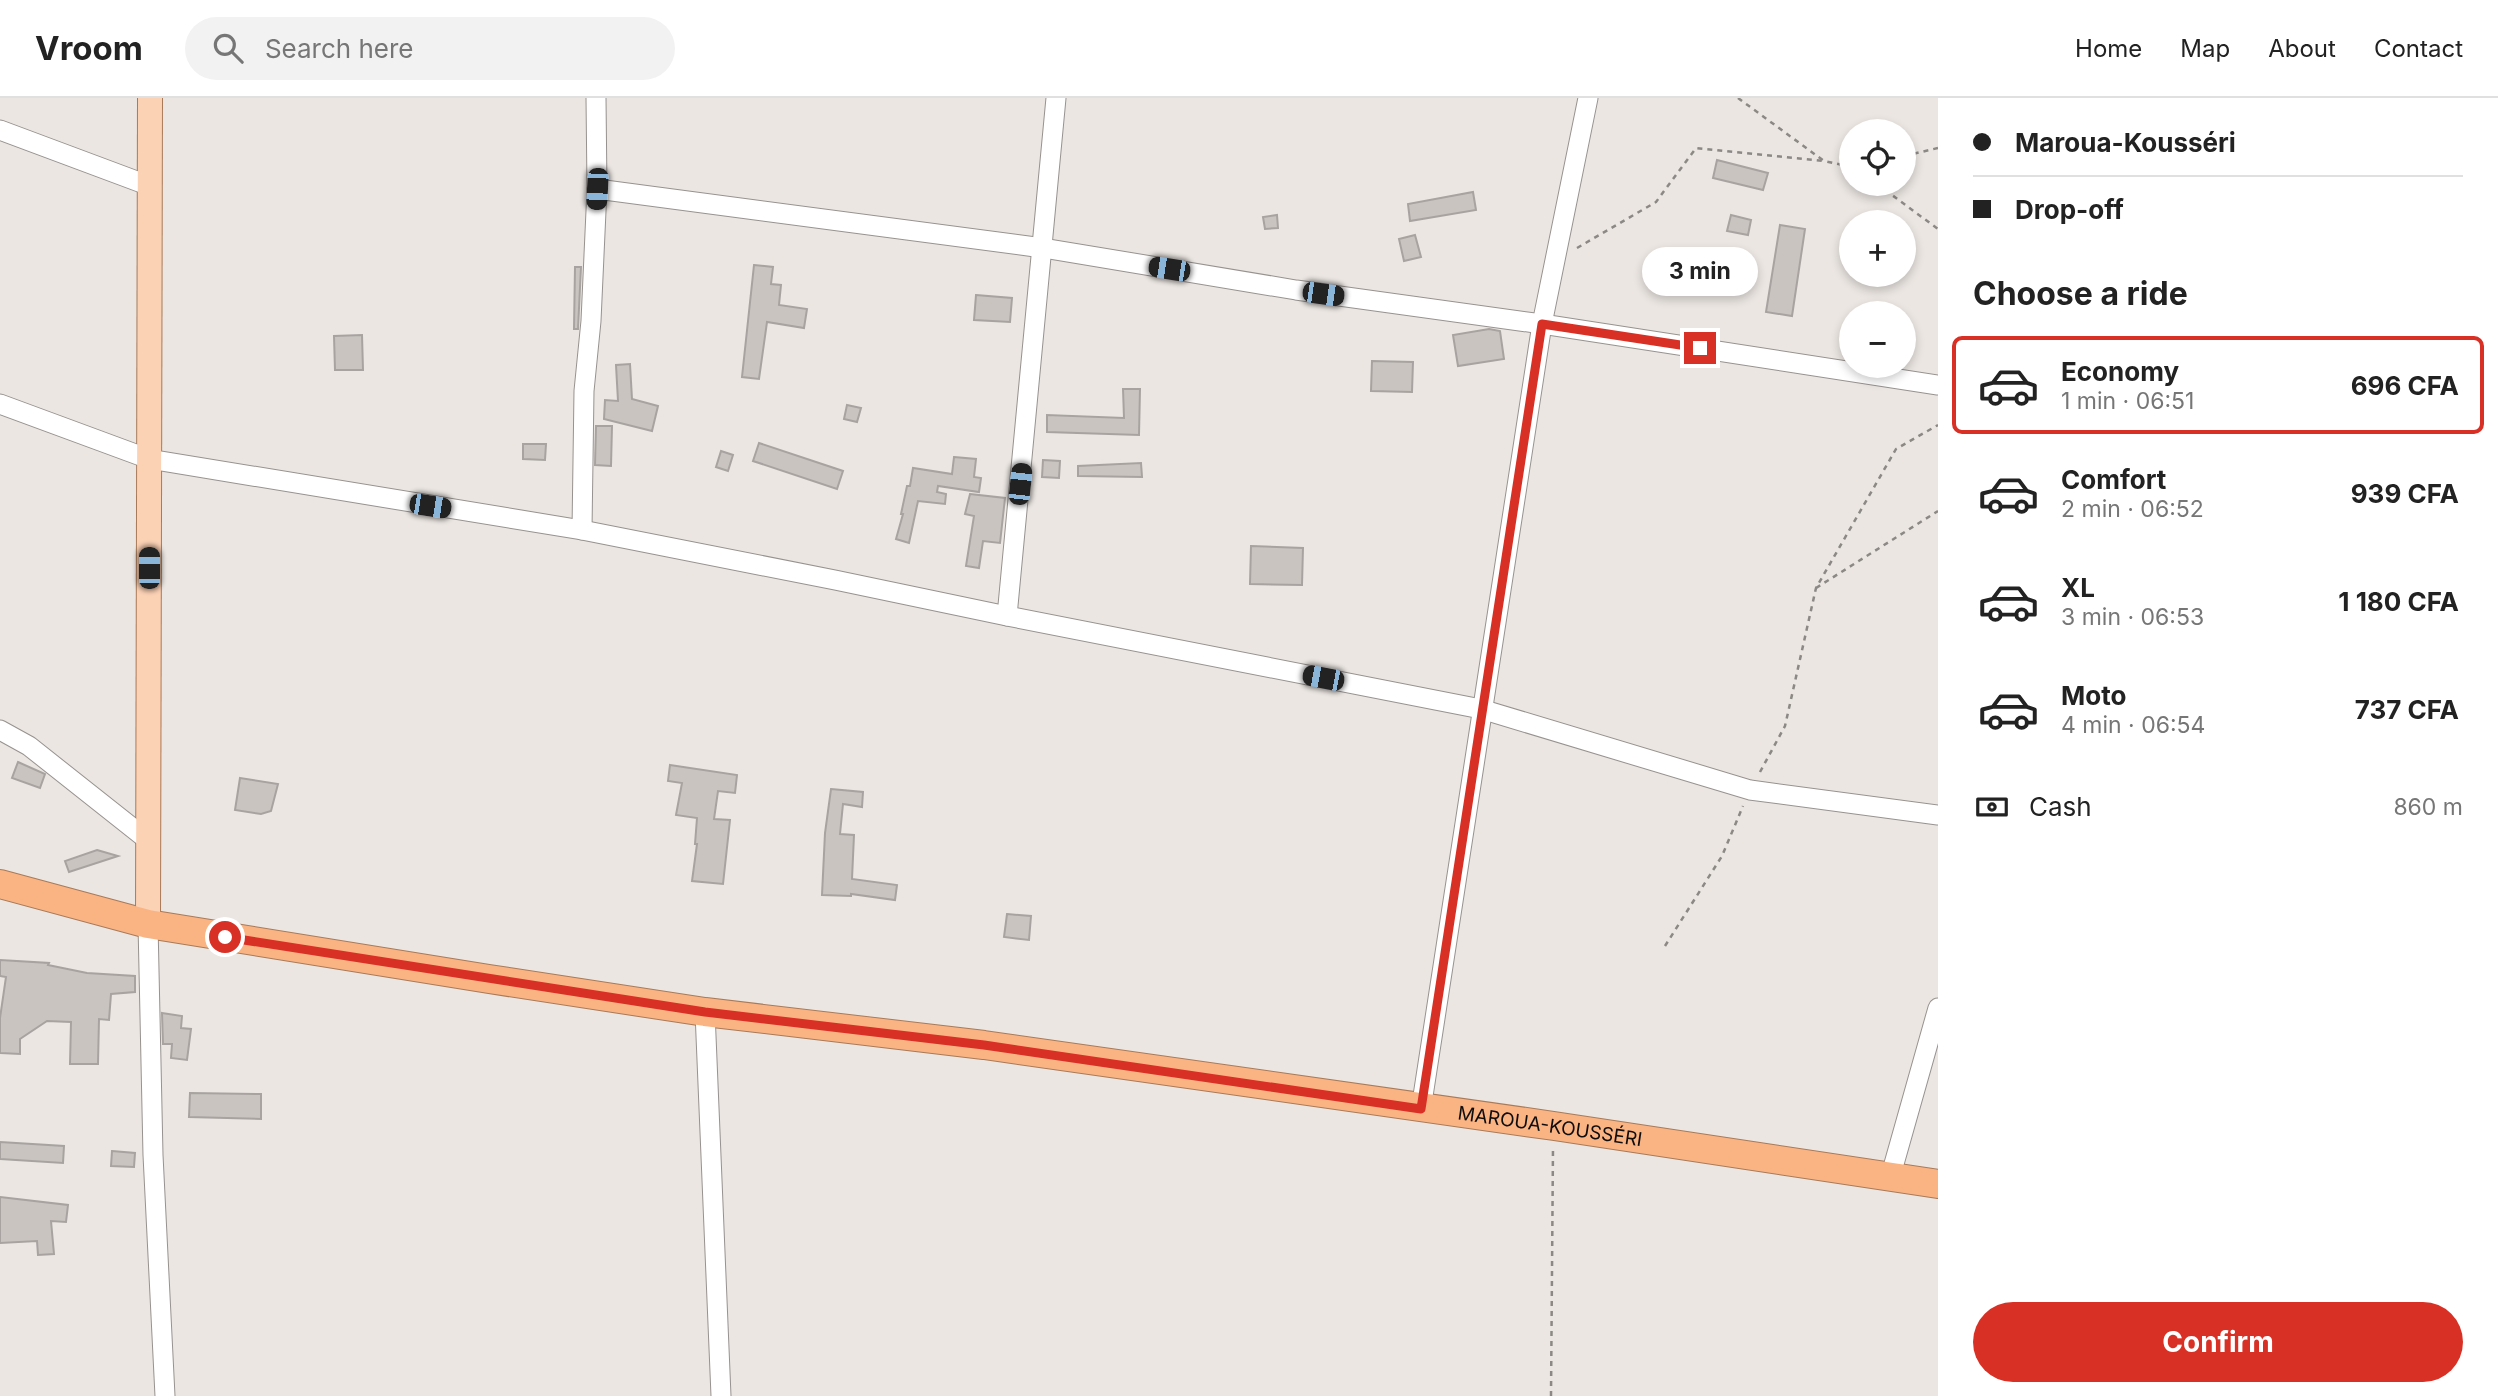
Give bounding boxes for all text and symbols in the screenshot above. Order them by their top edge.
search box [185,17,675,80]
text: Vroom [35,28,143,68]
icon: search [209,29,247,67]
text: Search here [265,33,414,64]
text: Home [2075,34,2142,63]
text: Map [2180,34,2230,63]
text: About [2268,34,2336,63]
text: Contact [2374,34,2463,63]
map controls [1839,119,1916,378]
button: locate [1839,119,1916,196]
text: Maroua-Kousséri [2015,127,2236,158]
car [586,167,609,211]
text: Drop-off [2015,194,2124,225]
button: + [1839,210,1916,287]
callout: 3 min [1642,246,1758,296]
car [1147,255,1192,283]
text: 3 min [1669,257,1731,285]
text: Choose a ride [1973,274,2188,313]
car [1301,281,1346,307]
button: − [1839,301,1916,378]
route end [1684,332,1716,364]
icon: car [1977,354,2040,417]
text: Economy [2061,356,2179,387]
text: 696 CFA [2351,370,2459,401]
text: 1 min · 06:51 [2061,387,2194,415]
car [1008,462,1033,506]
icon: car [1977,462,2040,525]
text: Comfort [2061,464,2166,495]
text: 939 CFA [2351,478,2459,509]
car [408,492,453,520]
text: 2 min · 06:52 [2061,495,2204,523]
car [139,547,160,589]
icon: car [1977,570,2040,633]
text: XL [2061,572,2095,603]
text: 1 180 CFA [2338,586,2459,617]
text: 3 min · 06:53 [2061,603,2204,631]
car [1301,664,1346,692]
icon: car [1977,678,2040,741]
text: Moto [2061,680,2126,711]
text: 737 CFA [2355,694,2459,725]
text: 4 min · 06:54 [2061,711,2205,739]
icon: cash [1973,788,2011,826]
text: Cash [2029,791,2092,822]
text: 860 m [2393,793,2463,821]
route start [209,921,241,953]
street label: MAROUA-KOUSSÉRI [1456,1101,1644,1151]
button: Confirm [1973,1302,2463,1382]

